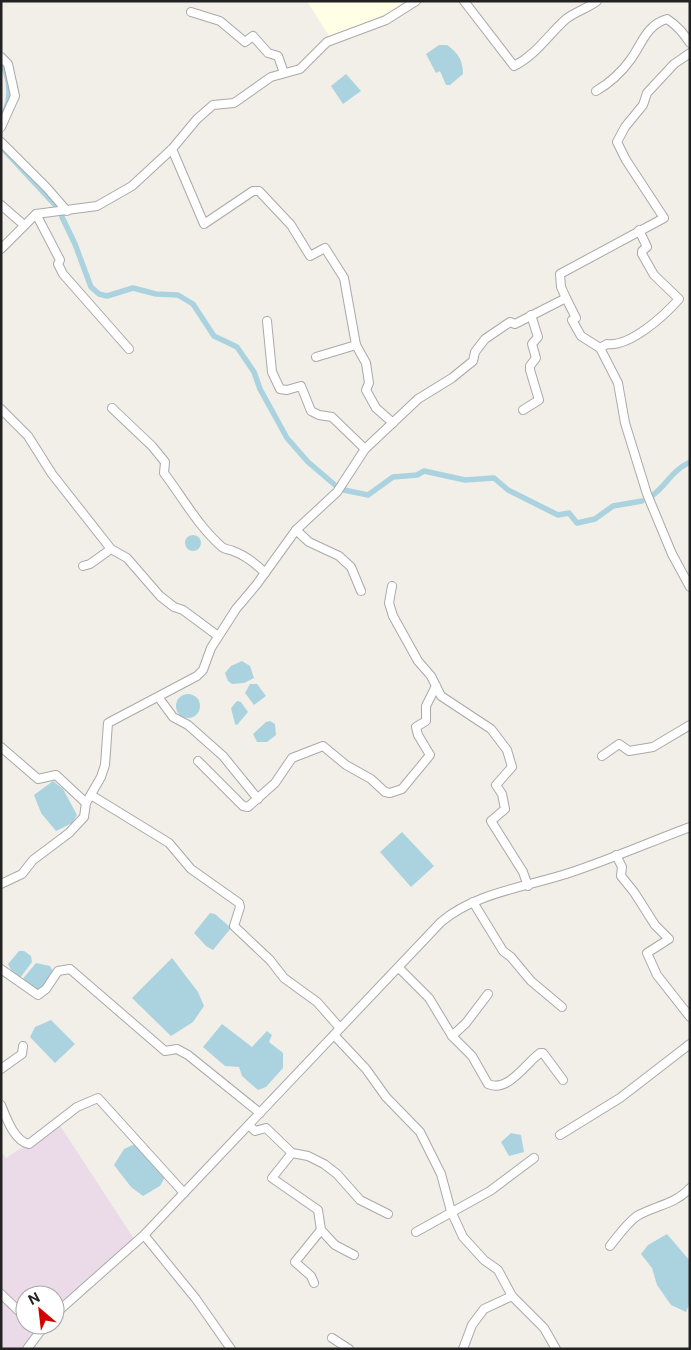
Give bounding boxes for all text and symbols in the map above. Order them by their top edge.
north arrow [15,1285,65,1335]
text: N [25,1289,42,1308]

